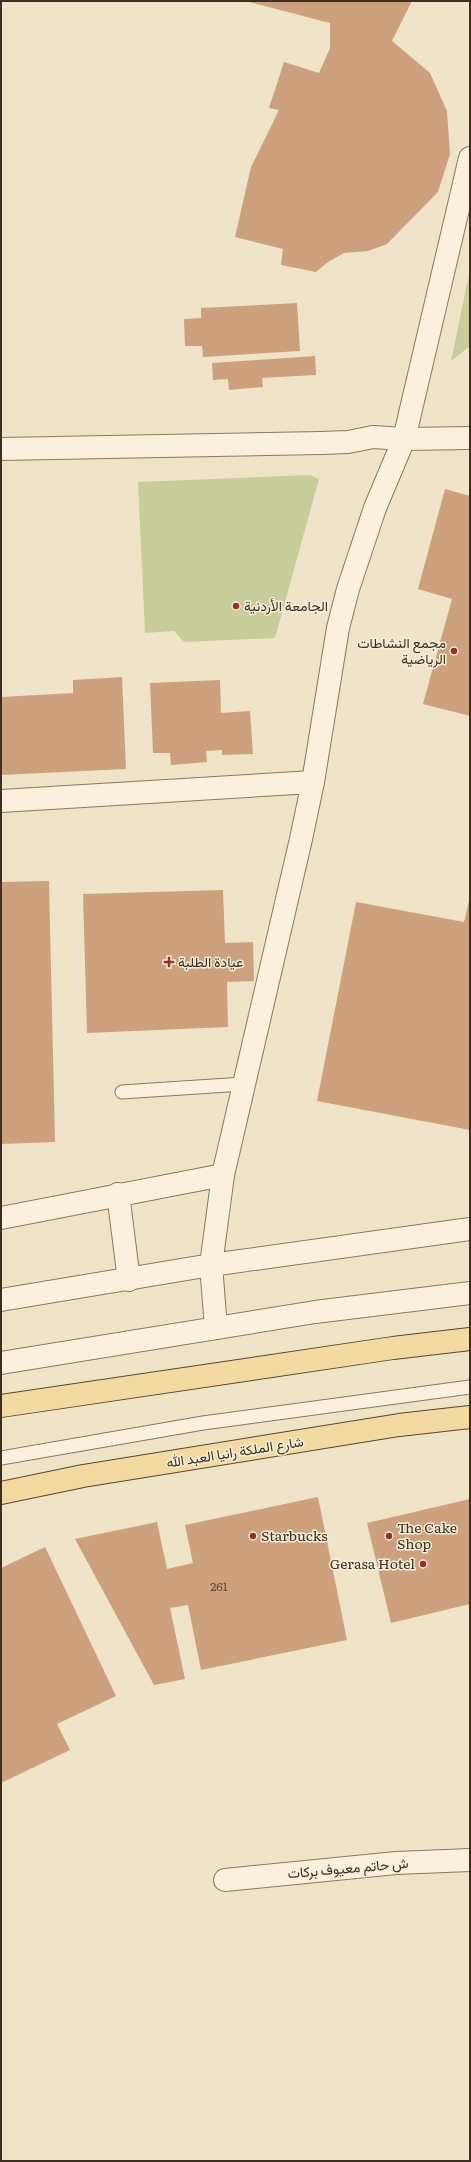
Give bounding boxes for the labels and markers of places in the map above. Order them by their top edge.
place label: الجامعة الأردنية [244,595,328,615]
marker: الجامعة الأردنية [231,601,241,611]
place label: مجمع النشاطات الرياضية [357,632,446,668]
marker: مجمع النشاطات الرياضية [449,646,459,656]
place label: عيادة الطلبة [178,951,243,971]
marker: عيادة الطلبة [163,956,175,968]
place label: The Cake Shop [397,1517,457,1553]
place label: Starbucks [261,1525,328,1545]
marker: Starbucks [248,1531,258,1541]
marker: The Cake Shop [384,1531,394,1541]
place label: Gerasa Hotel [330,1553,415,1573]
marker: Gerasa Hotel [418,1559,428,1569]

